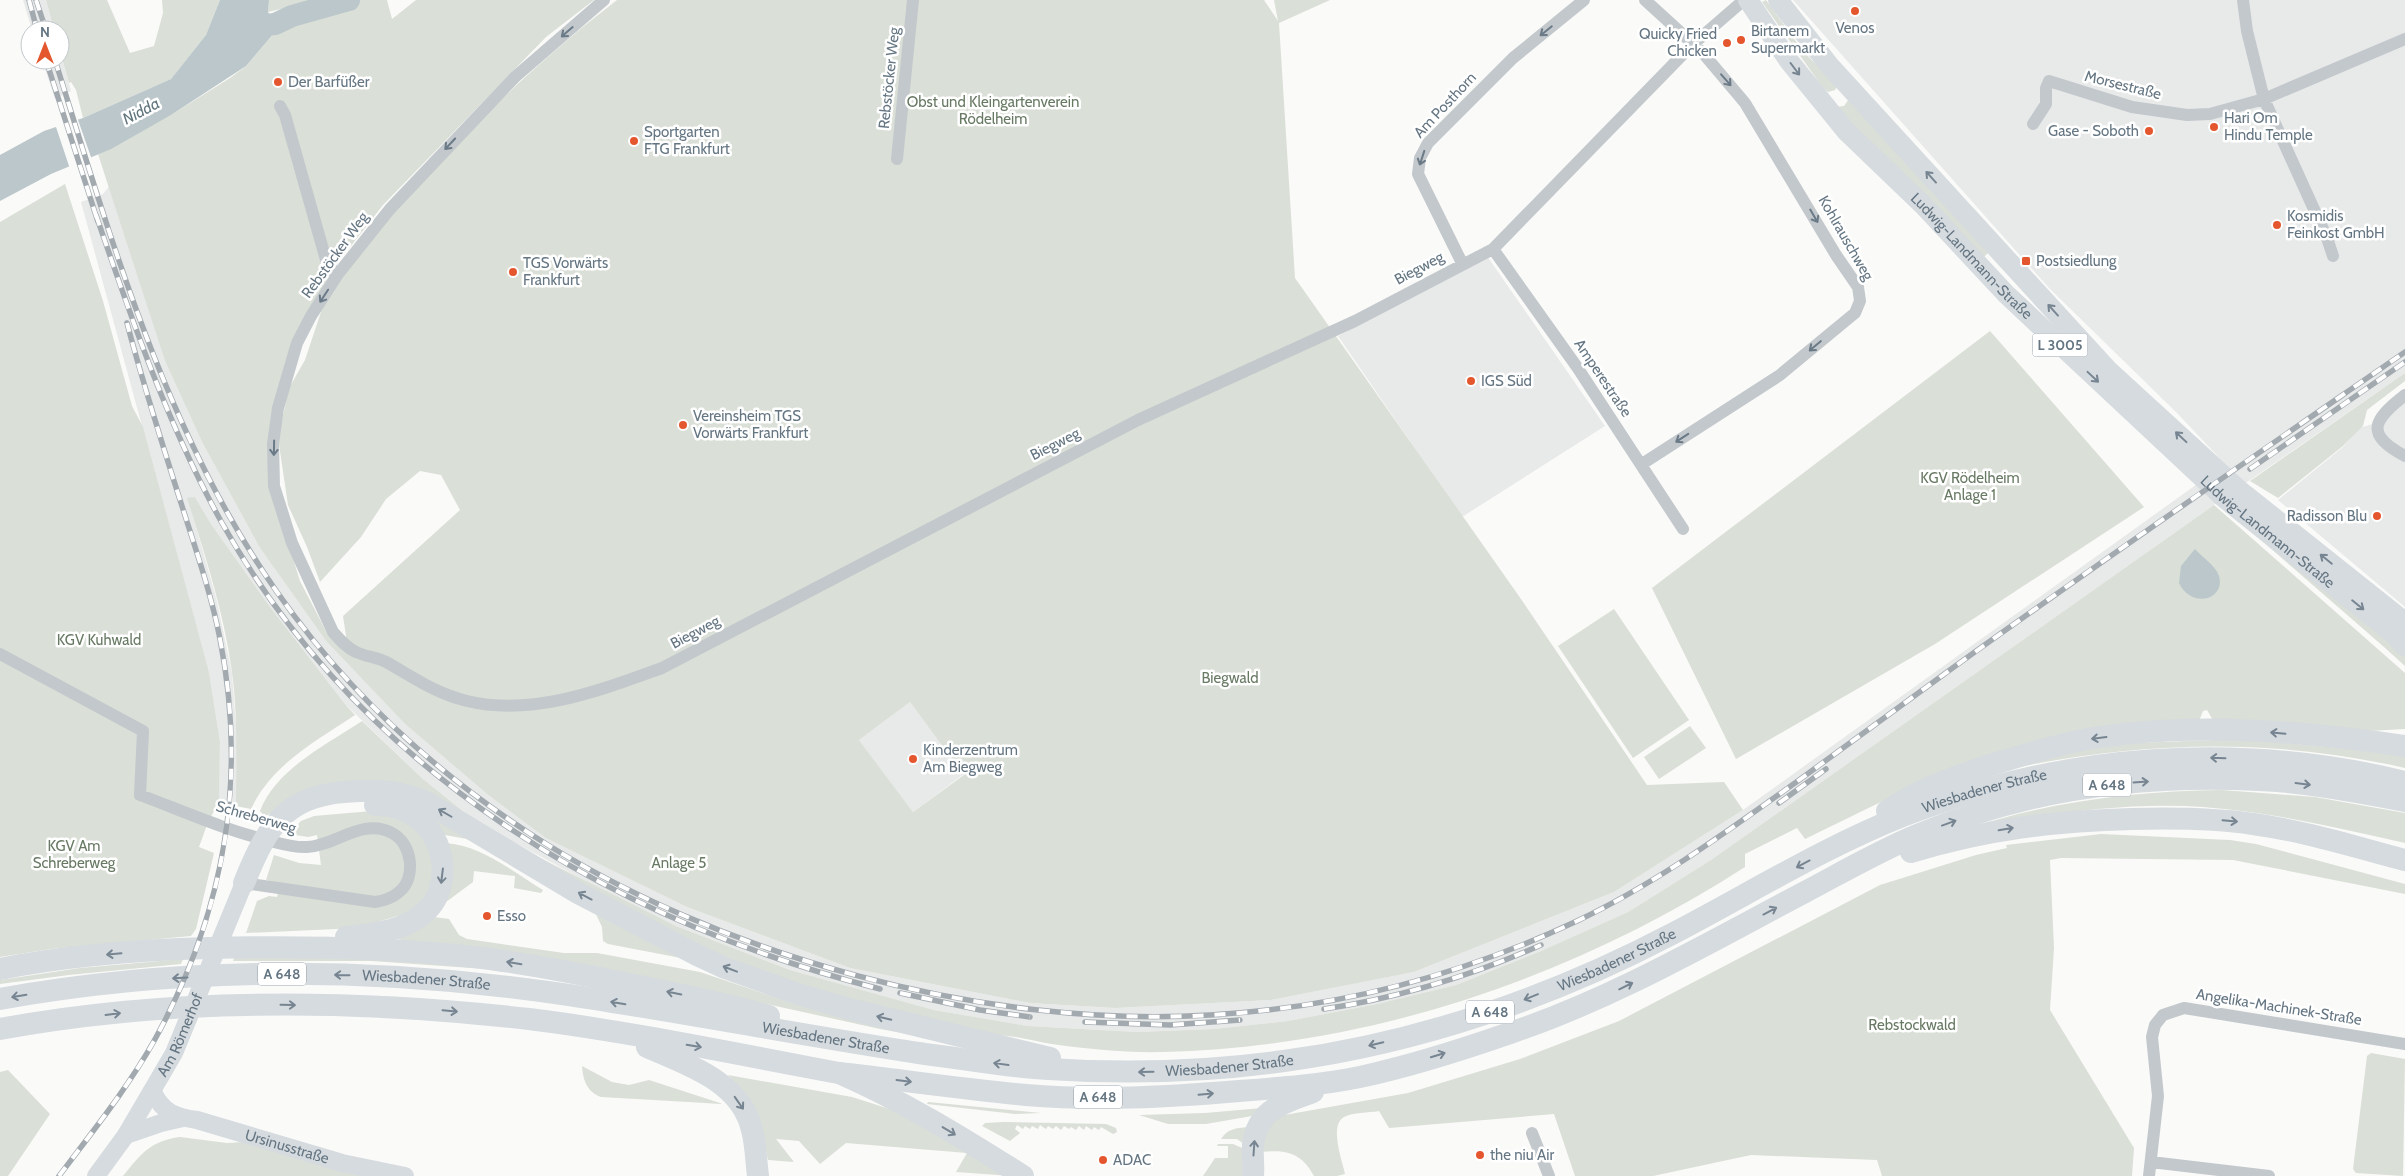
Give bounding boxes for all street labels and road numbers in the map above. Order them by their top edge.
street label: Rebstöcker Weg [875,26,903,130]
street label: Morsestraße [2083,67,2163,103]
street label: Am Posthorn [1410,68,1480,142]
street label: Ludwig-Landmann-Straße [1907,189,2036,323]
street label: Kohlrauschweg [1815,193,1878,284]
street label: Rebstöcker Weg [298,208,373,302]
street label: Biegweg [1391,247,1447,288]
road number: L 3005 [2032,334,2088,356]
street label: Amperestraße [1570,336,1636,421]
street label: Biegweg [1027,424,1083,464]
street label: Ludwig-Landmann-Straße [2197,472,2338,592]
street label: Biegweg [667,611,723,652]
street label: Wiesbadener Straße [1920,765,2049,817]
road number: A 648 [2083,774,2131,796]
street label: Schreberweg [214,797,299,837]
street label: Wiesbadener Straße [1555,924,1679,995]
road number: A 648 [258,962,306,986]
street label: Wiesbadener Straße [362,966,492,994]
street label: Angelika-Machinek-Straße [2195,985,2363,1029]
street label: Am Römerhof [153,990,207,1080]
road number: A 648 [1466,1000,1514,1024]
street label: Wiesbadener Straße [761,1018,891,1057]
street label: Wiesbadener Straße [1165,1051,1295,1080]
road number: A 648 [1074,1086,1122,1108]
street label: Ursinusstraße [243,1126,331,1168]

